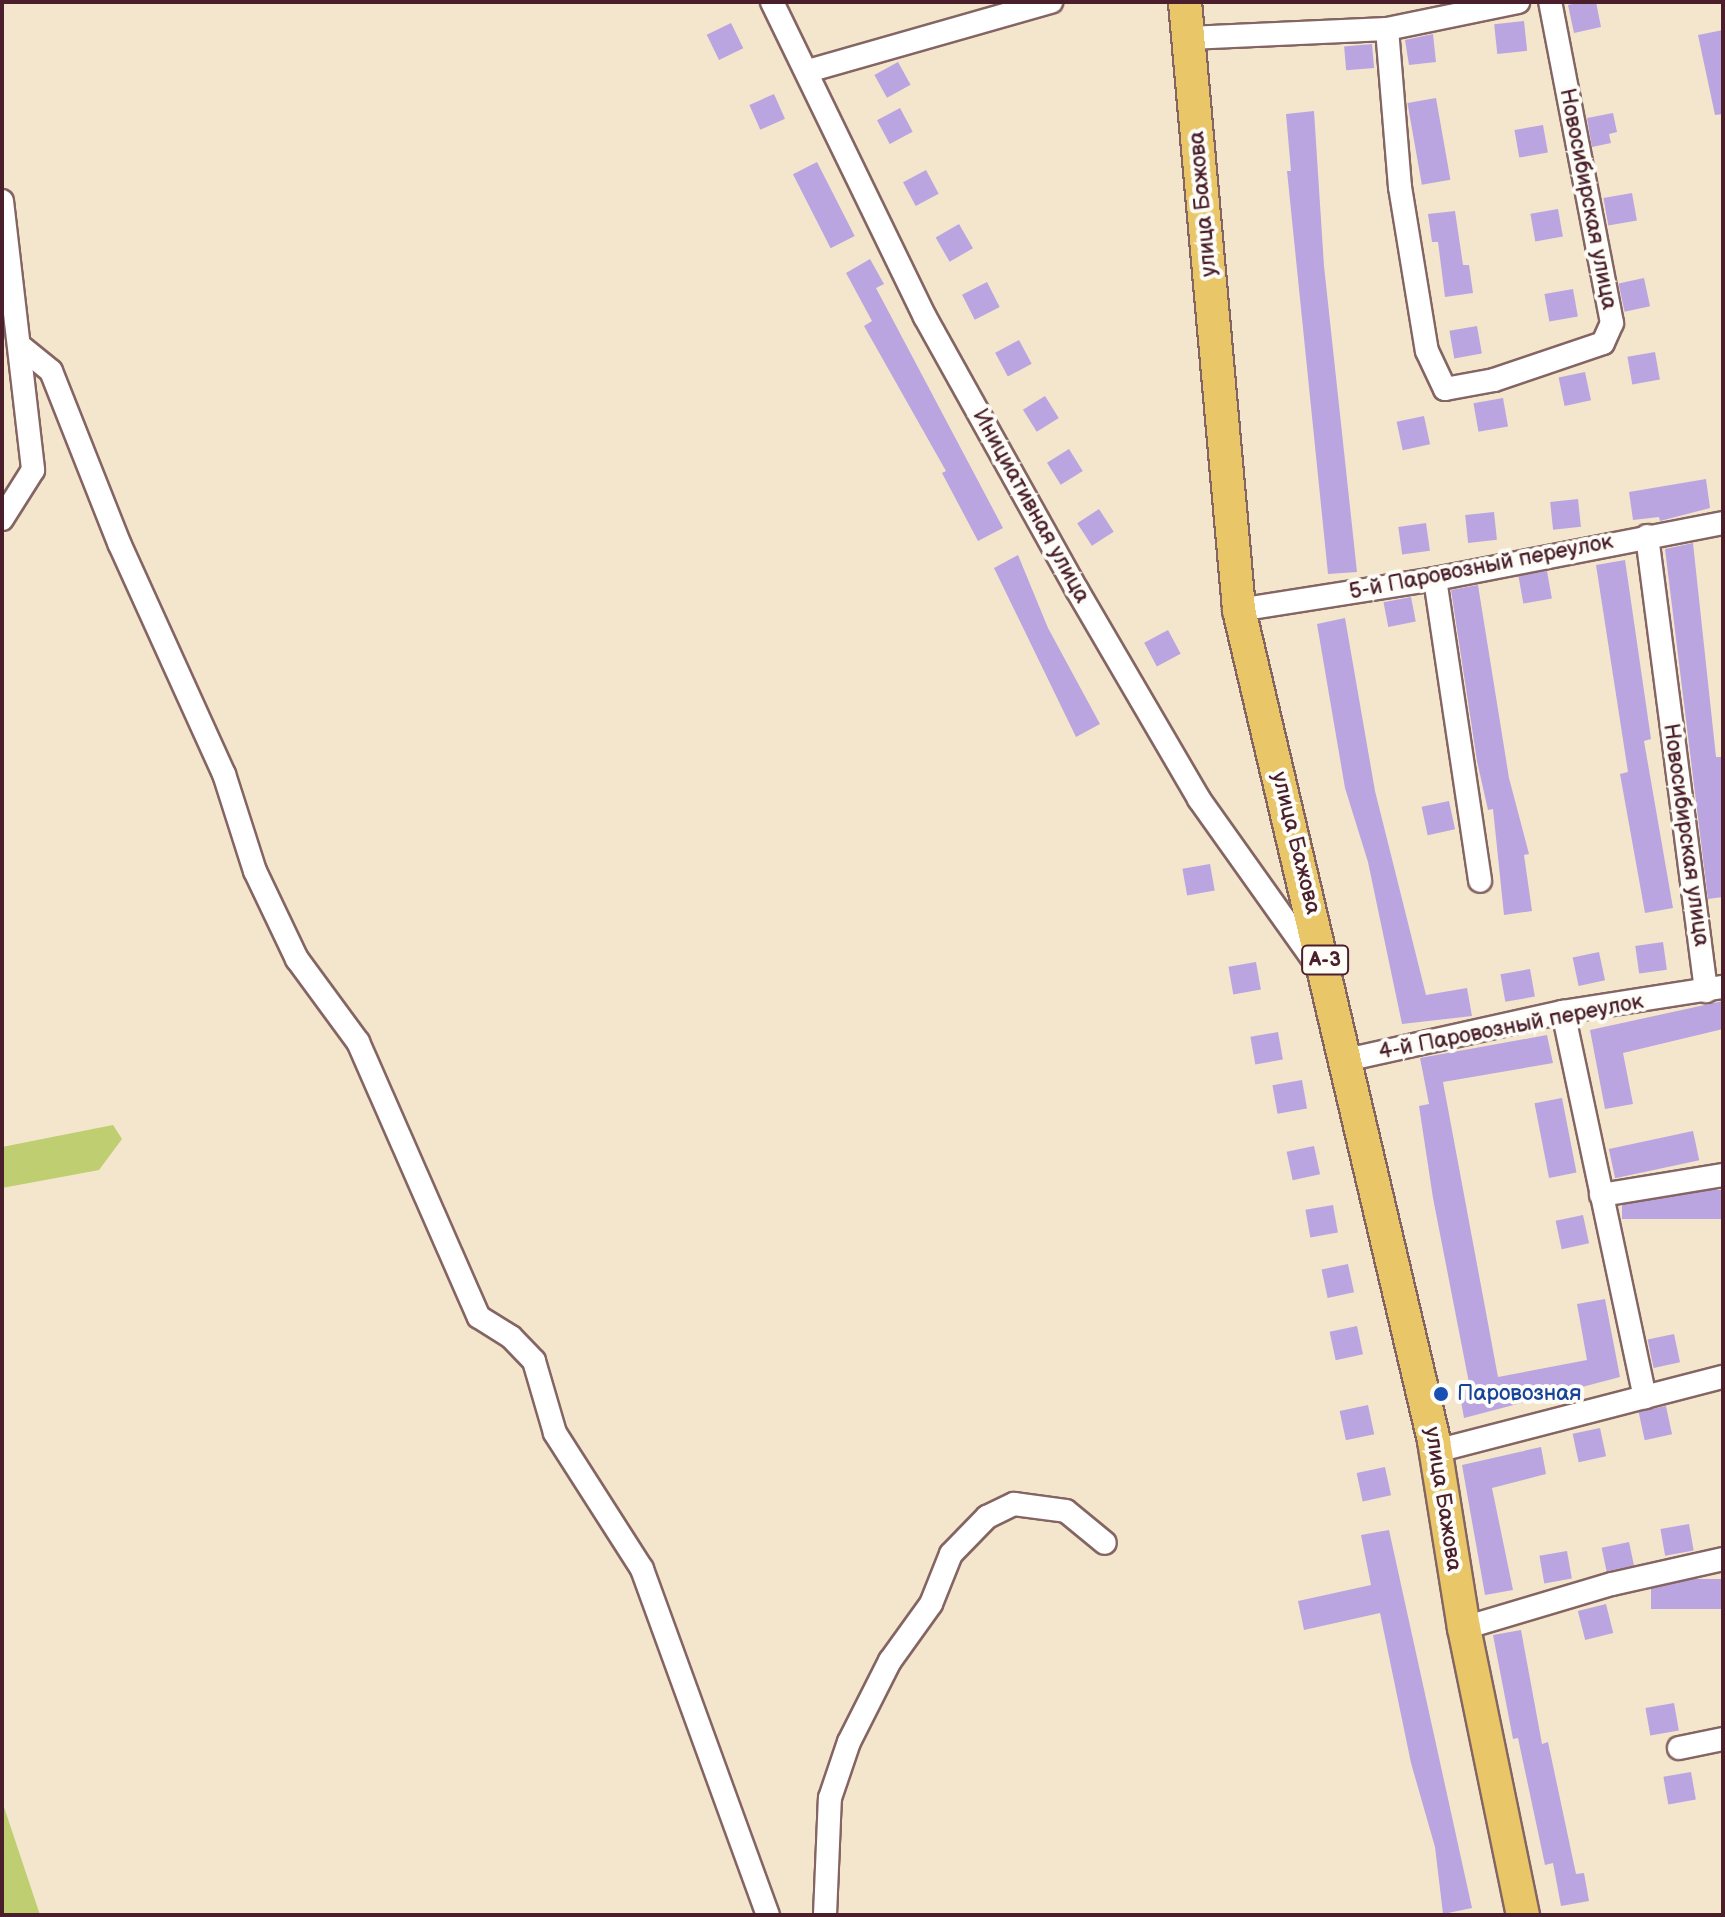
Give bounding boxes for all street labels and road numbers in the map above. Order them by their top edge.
street label: Новосибирская улица [1554,86,1622,312]
street label: улица Бажова [1183,130,1223,278]
street label: Инициативная улица [967,404,1095,608]
street label: 5-й Паровозный переулок [1347,528,1615,606]
street label: Новосибирская улица [1657,722,1715,948]
street label: улица Бажова [1266,769,1326,917]
road number: A-3 [1301,944,1349,976]
street label: 4-й Паровозный переулок [1376,988,1646,1066]
street label: улица Бажова [1419,1425,1467,1573]

